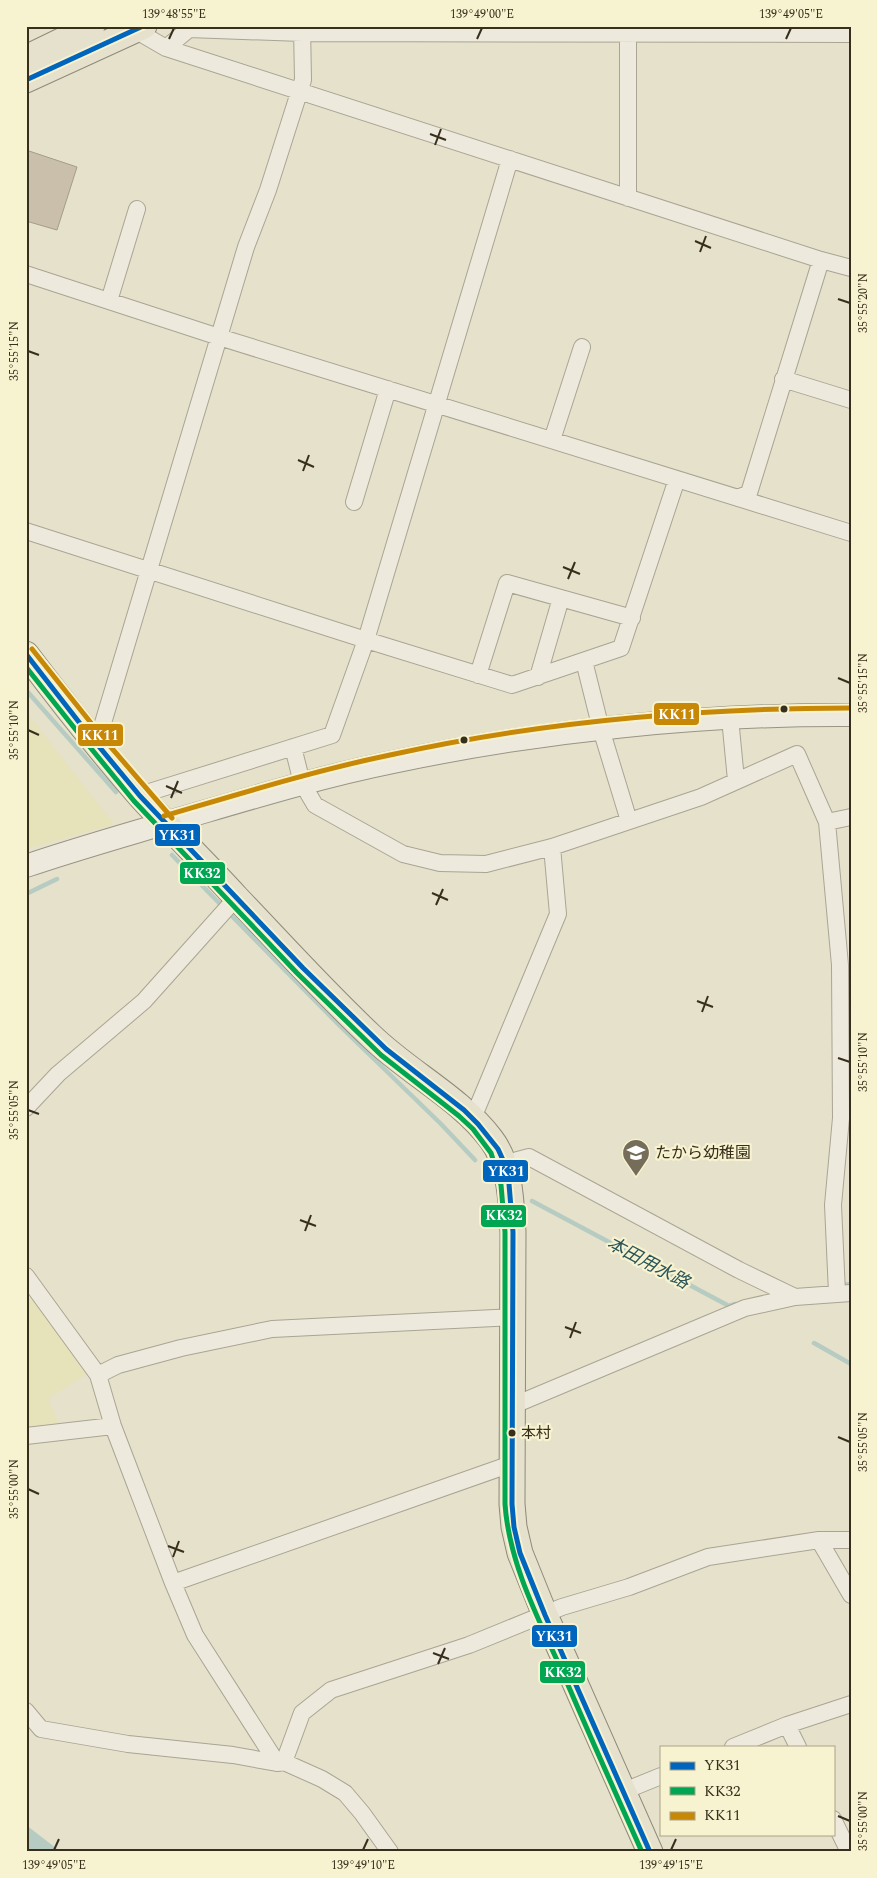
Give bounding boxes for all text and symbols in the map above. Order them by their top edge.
text: 139°48'55"E [142,5,206,24]
text: 139°49'00"E [450,5,514,24]
text: 139°49'05"E [759,5,823,24]
text: 35°55'20"N [854,273,873,333]
text: 35°55'15"N [5,321,24,381]
text: 35°55'15"N [854,653,873,713]
text: 35°55'10"N [5,700,24,760]
line badge: KK11 [653,702,700,726]
text: KK11 [658,704,696,725]
unlabelled marker [779,704,789,714]
line badge: KK11 [77,723,124,747]
text: KK11 [81,725,119,746]
unlabelled marker [459,735,469,745]
line badge: YK31 [154,823,201,847]
text: YK31 [158,825,196,846]
line badge: KK32 [179,861,226,885]
text: KK32 [183,863,221,884]
text: 35°55'10"N [854,1032,873,1092]
text: 35°55'05"N [5,1080,24,1140]
school or university icon: たから幼稚園 [621,1138,651,1177]
place label: たから幼稚園 [655,1141,751,1165]
line badge: YK31 [482,1159,529,1183]
text: YK31 [487,1161,525,1182]
line badge: KK32 [480,1204,527,1228]
text: KK32 [485,1205,523,1226]
water label: 本田用水路 [602,1230,696,1297]
text: 35°55'05"N [854,1412,873,1472]
place label: 本村 [521,1422,551,1445]
marker: 本村 [507,1428,517,1438]
text: 35°55'00"N [5,1459,24,1519]
line badge: YK31 [531,1624,578,1648]
text: YK31 [535,1626,573,1647]
line badge: KK32 [539,1660,586,1684]
text: KK32 [544,1662,582,1683]
legend [660,1746,834,1836]
text: YK31 [704,1754,741,1777]
text: KK32 [704,1780,741,1803]
text: 35°55'00"N [854,1791,873,1851]
text: KK11 [704,1804,741,1827]
text: 139°49'05"E [22,1856,86,1875]
text: 139°49'10"E [331,1856,395,1875]
text: 139°49'15"E [639,1856,703,1875]

